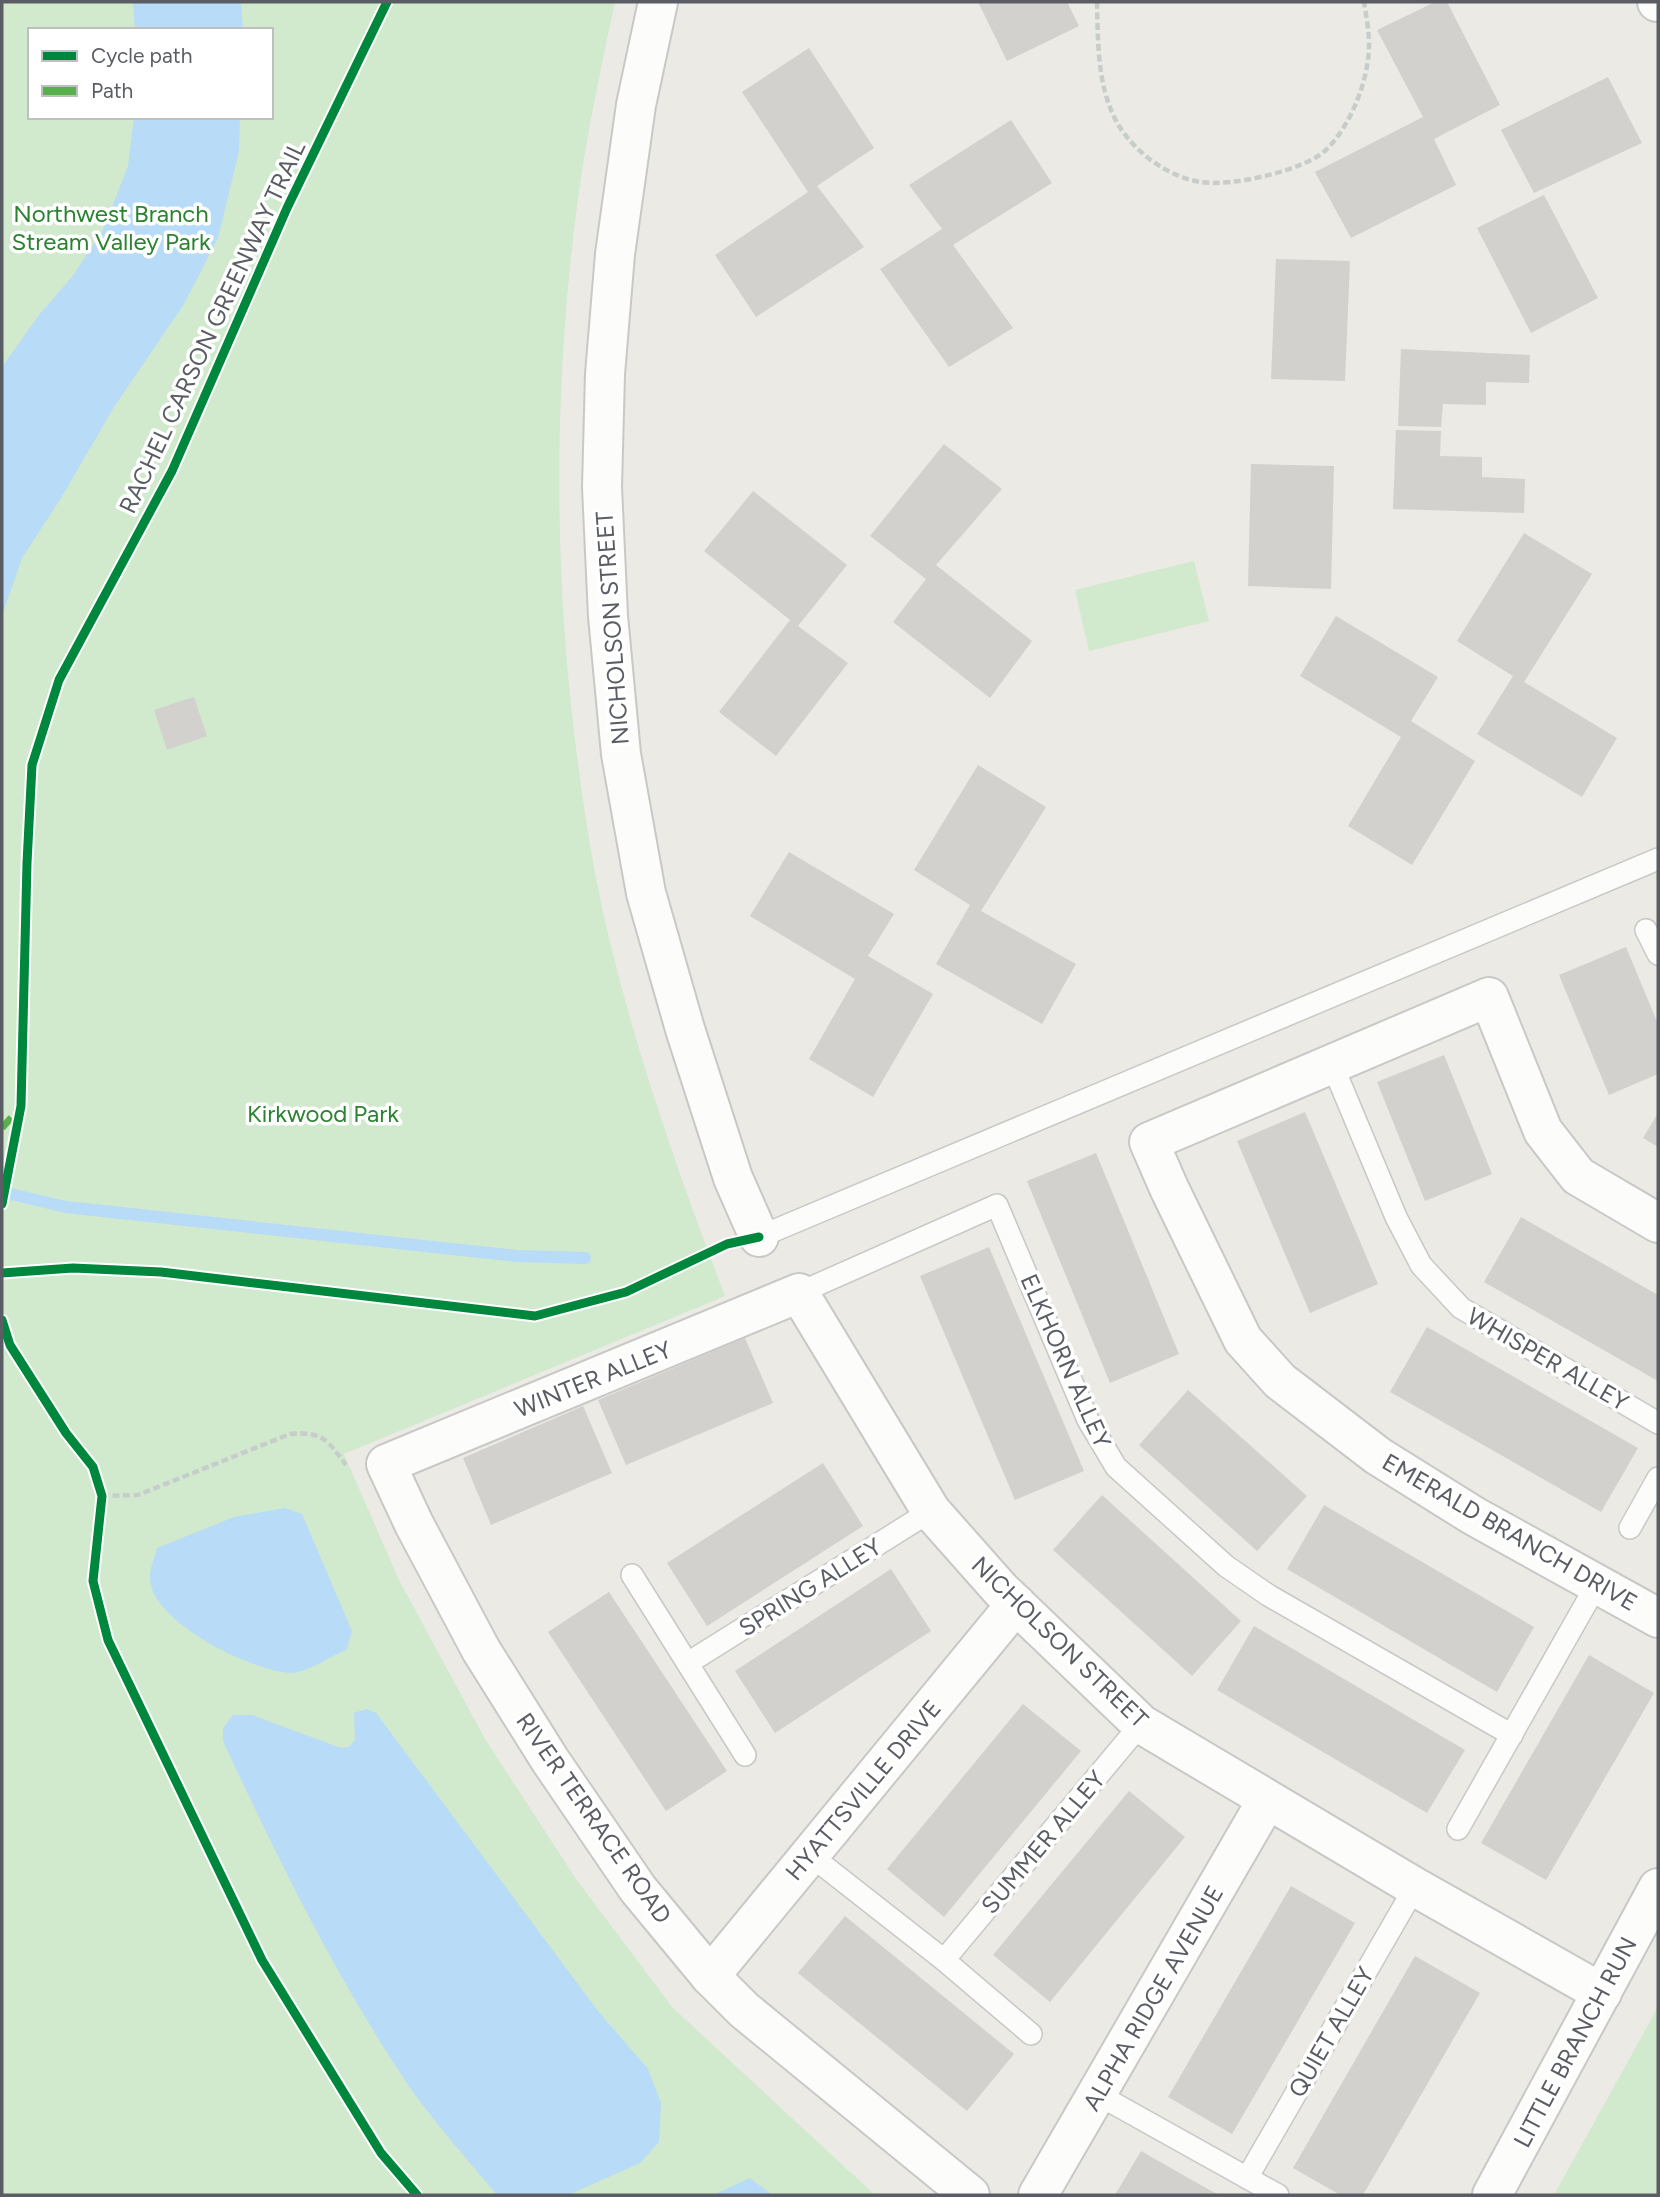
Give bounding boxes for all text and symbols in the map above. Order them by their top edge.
legend [28,28,273,119]
text: Cycle path [91,43,192,68]
text: Path [91,78,133,103]
street label: RACHEL CARSON GREENWAY TRAIL [113,136,311,518]
park label: Northwest Branch Stream Valley Park [11,199,211,256]
street label: NICHOLSON STREET [589,510,635,746]
park label: Kirkwood Park [247,1099,399,1128]
street label: ELKHORN ALLEY [1015,1269,1118,1453]
street label: WHISPER ALLEY [1462,1301,1634,1417]
street label: WINTER ALLEY [510,1334,676,1424]
street label: EMERALD BRANCH DRIVE [1377,1447,1643,1617]
street label: SPRING ALLEY [733,1531,887,1642]
street label: NICHOLSON STREET [966,1550,1154,1734]
street label: HYATTSVILLE DRIVE [779,1694,947,1886]
street label: RIVER TERRACE ROAD [510,1707,678,1929]
street label: SUMMER ALLEY [975,1764,1111,1919]
street label: ALPHA RIDGE AVENUE [1077,1880,1229,2116]
street label: LITTLE BRANCH RUN [1507,1932,1643,2152]
street label: QUIET ALLEY [1282,1961,1380,2102]

